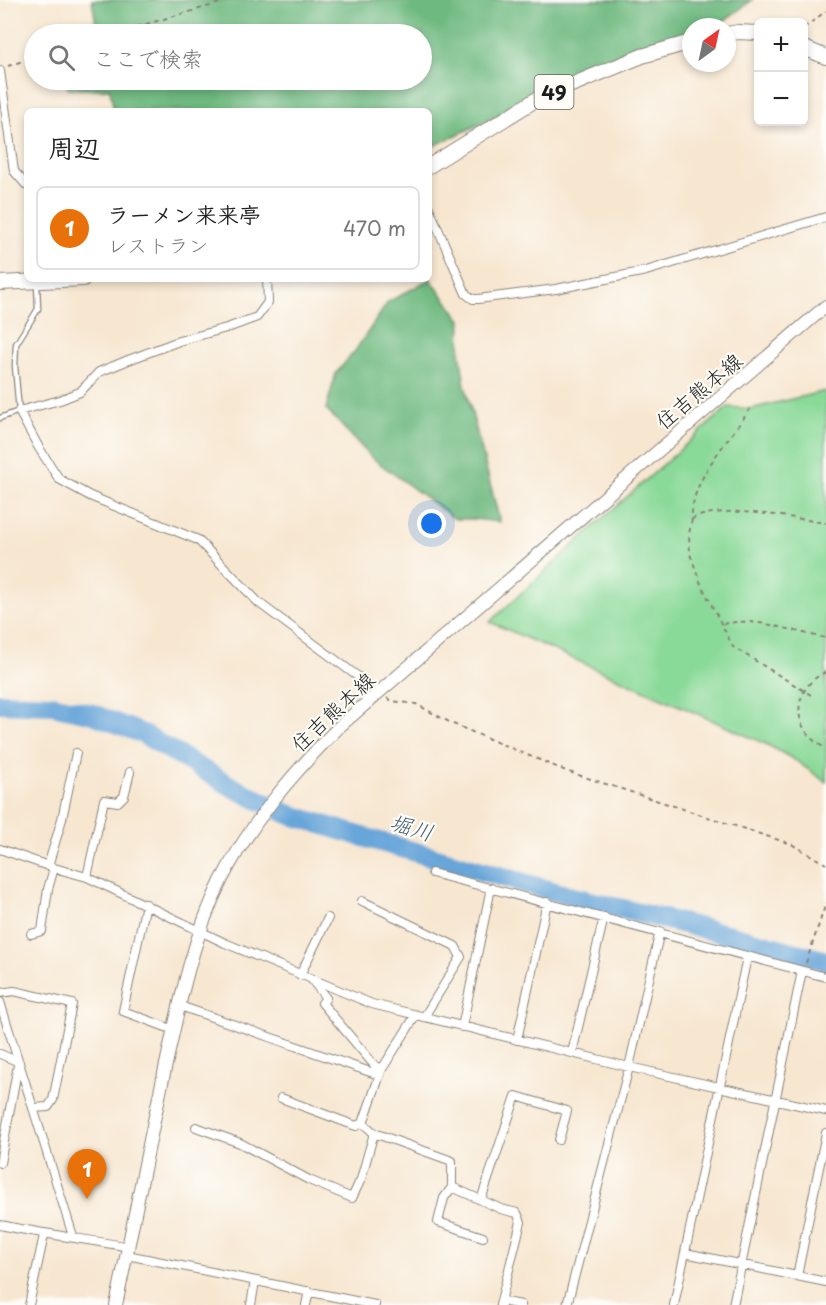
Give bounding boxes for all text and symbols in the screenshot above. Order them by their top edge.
north arrow [682,18,736,72]
map controls [754,18,808,126]
button: + [754,18,808,72]
search box [24,24,432,90]
icon: search [45,41,78,74]
text: ここで検索 [93,41,203,74]
button: − [754,72,808,126]
road number: 49 [534,75,574,109]
text: 周辺 [48,128,100,167]
text: ラーメン来来亭 [107,197,261,230]
text: 1 [65,213,74,243]
text: 470 m [343,213,406,243]
text: レストラン [107,230,209,260]
street label: 住吉熊本線 [647,344,749,436]
your location [417,509,446,538]
street label: 住吉熊本線 [283,663,381,759]
water label: 堀川 [386,804,438,848]
pin: 1 [68,1150,106,1199]

